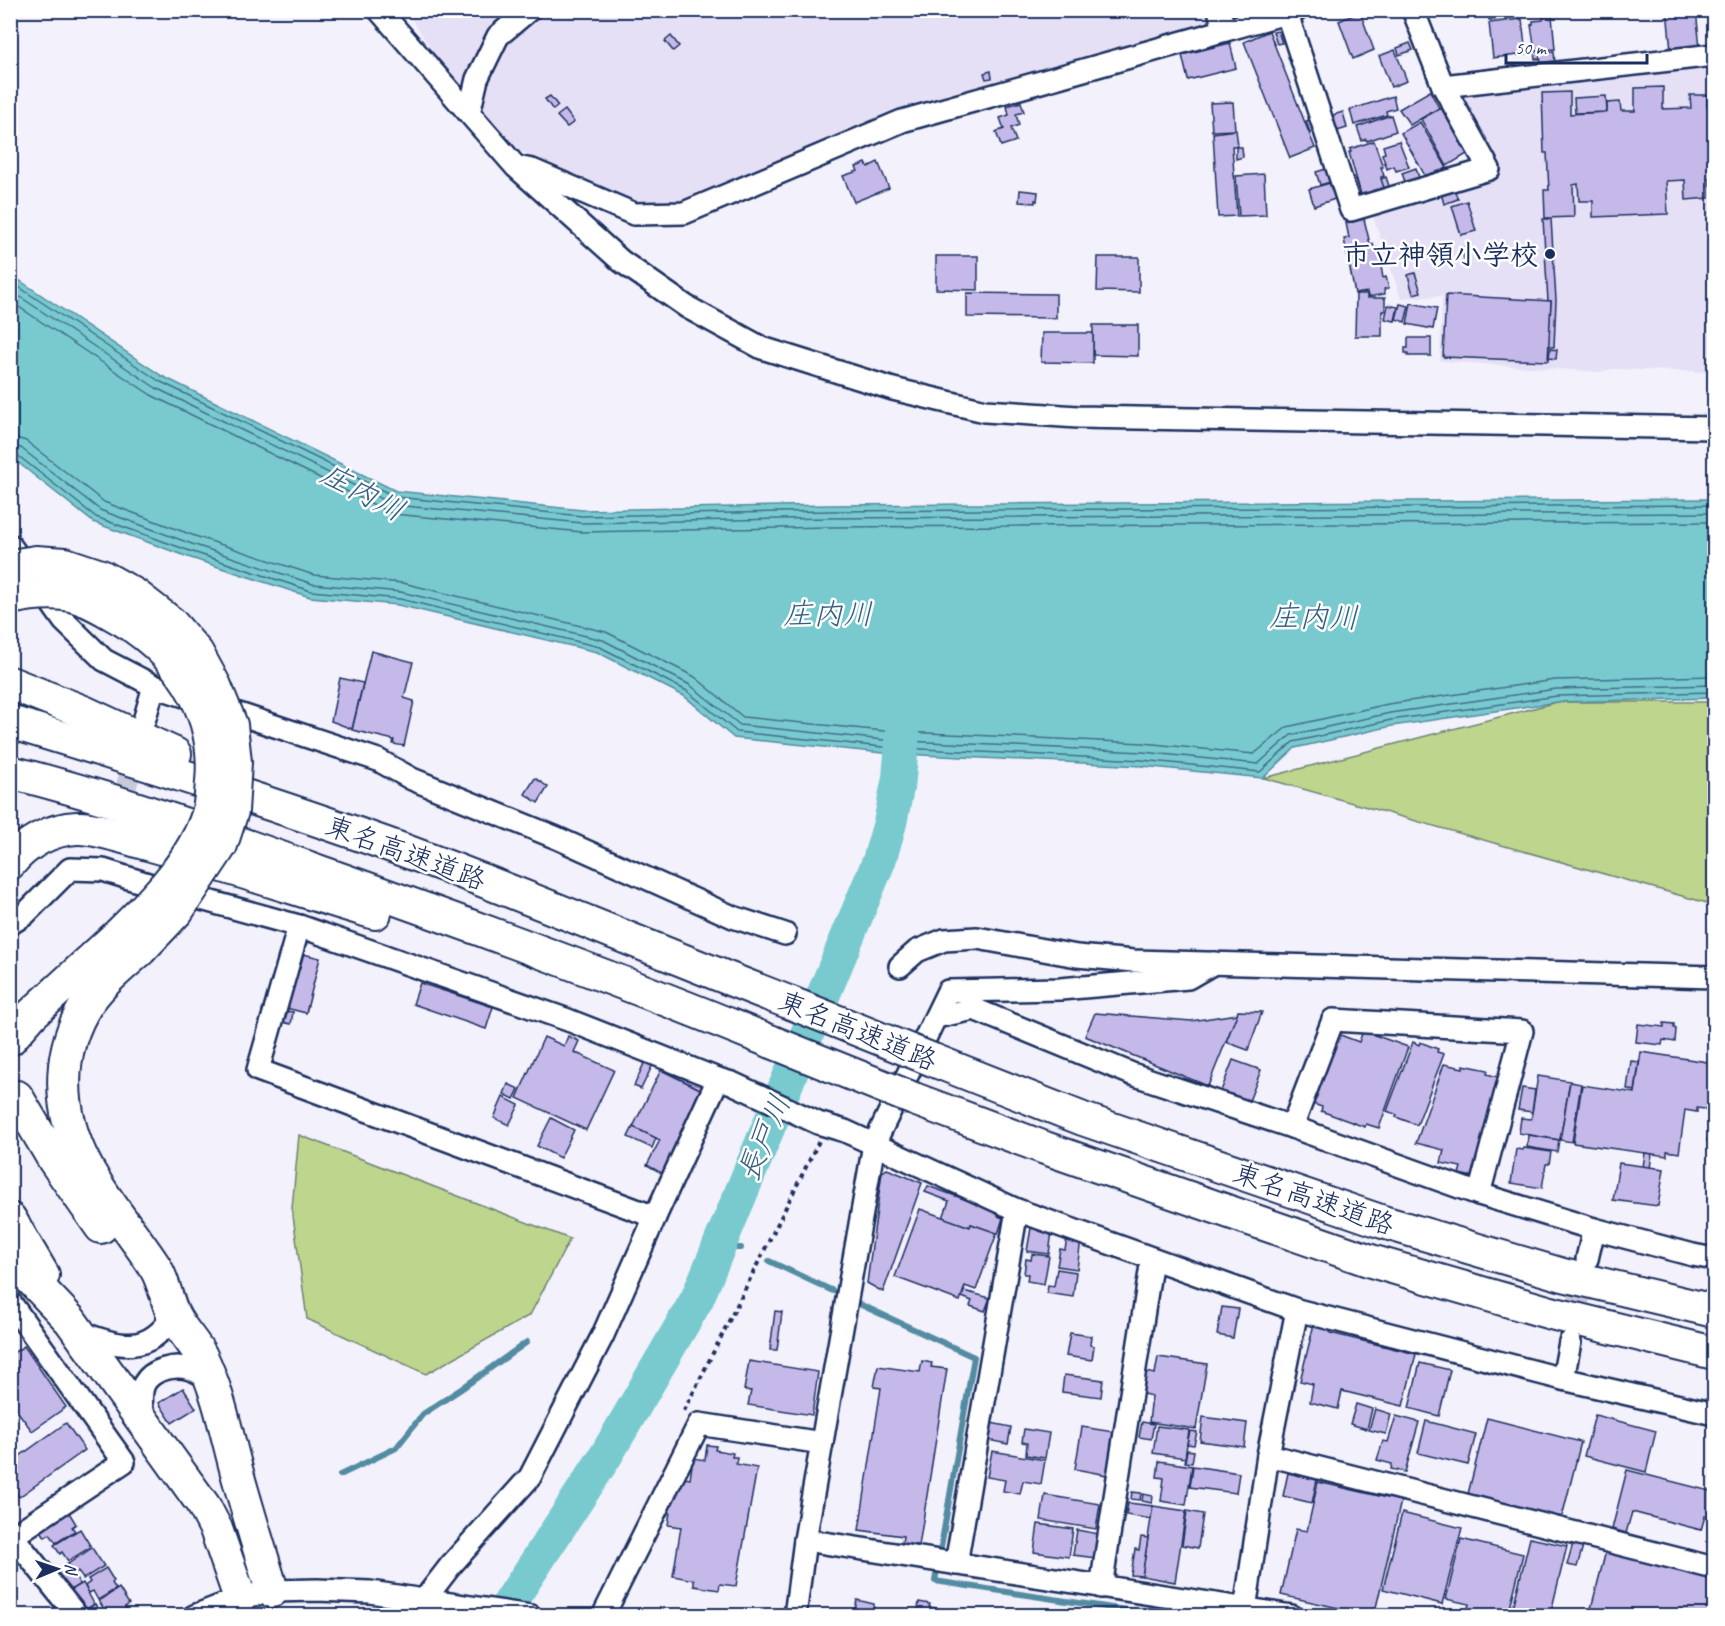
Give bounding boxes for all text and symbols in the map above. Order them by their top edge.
scale bar [1506,27,1647,65]
text: 50 m [1515,37,1548,59]
place label: 市立神領小学校 [1342,237,1538,272]
marker: 市立神領小学校 [1543,247,1557,261]
water label: 庄内川 [314,454,412,530]
water label: 庄内川 [783,595,873,633]
water label: 庄内川 [1269,597,1359,637]
street label: 東名高速道路 [321,807,491,898]
street label: 東名高速道路 [773,983,942,1078]
water label: 長戸川 [729,1089,799,1187]
street label: 東名高速道路 [1229,1155,1399,1242]
north arrow [27,1539,87,1599]
text: N [61,1563,81,1577]

